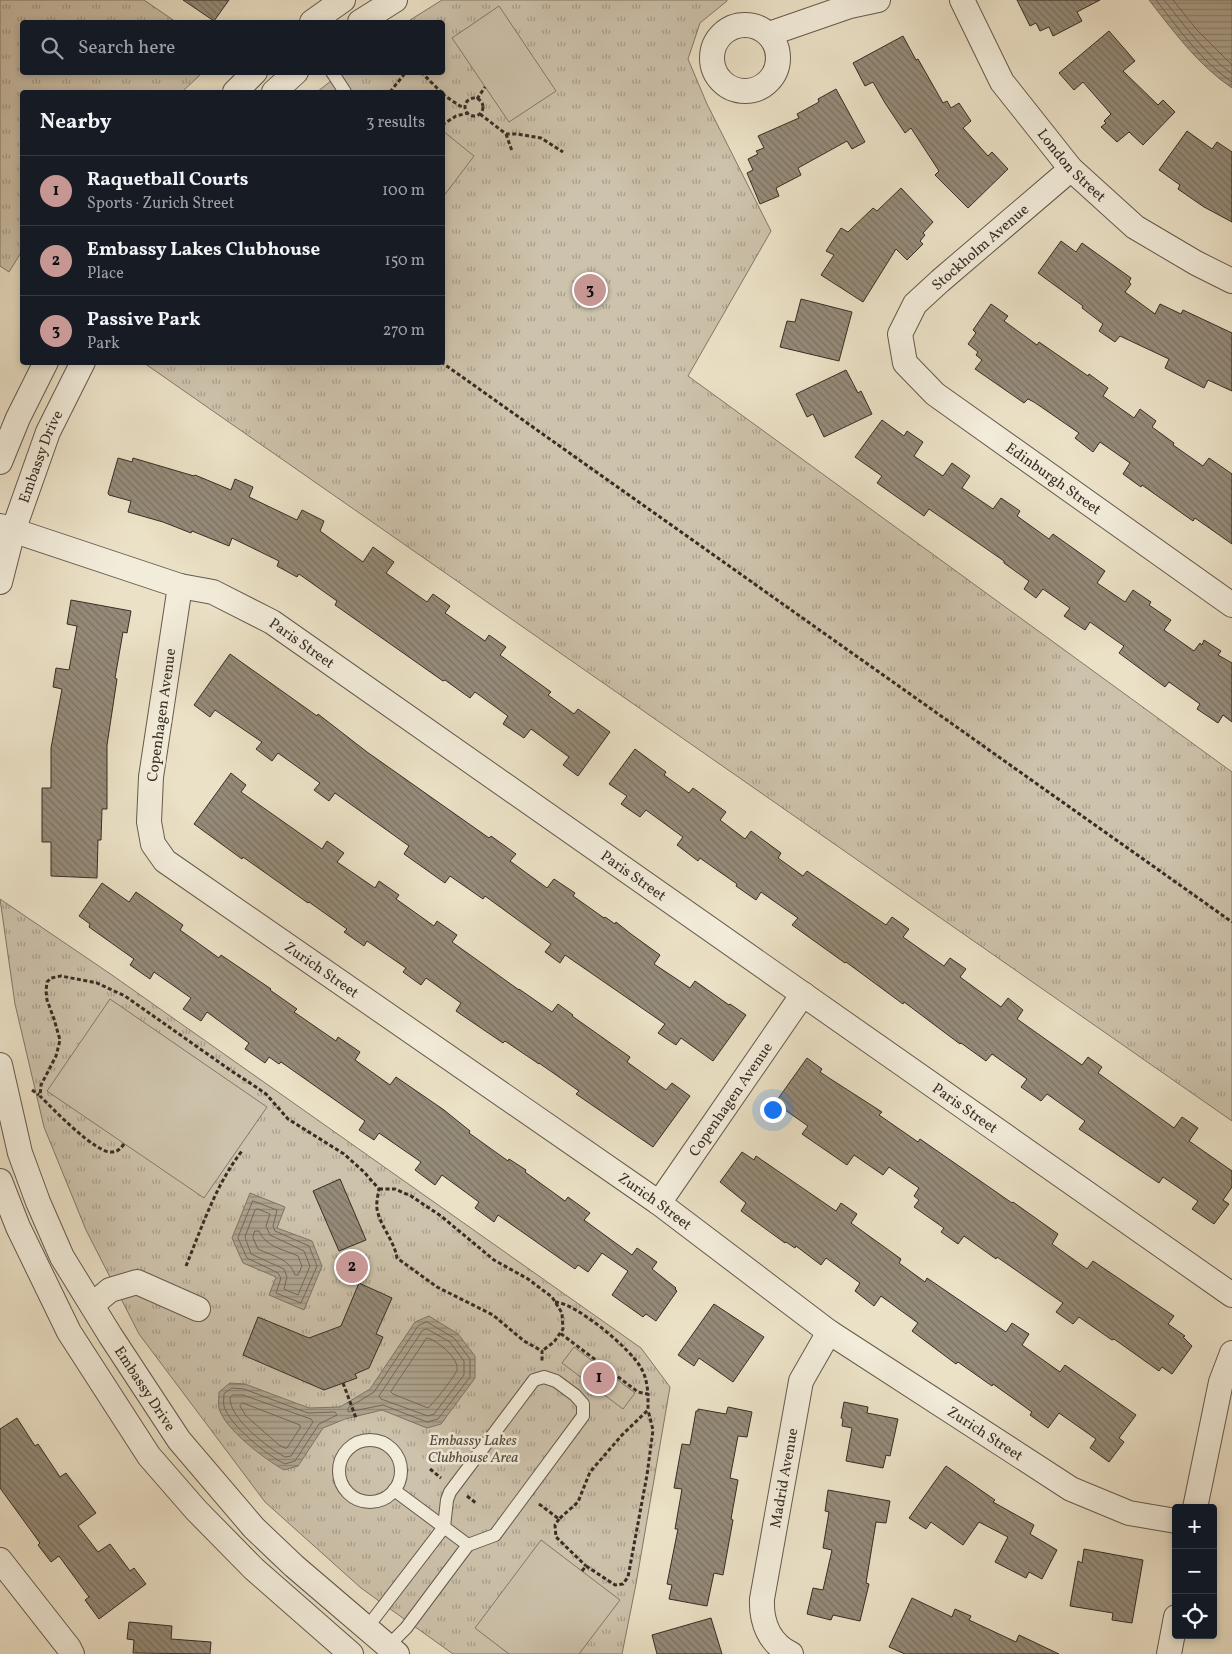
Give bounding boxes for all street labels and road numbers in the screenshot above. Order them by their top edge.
street label: London Street [1031,125,1110,208]
street label: Stockholm Avenue [928,200,1034,296]
street label: Embassy Drive [15,407,69,506]
street label: Edinburgh Street [1001,438,1105,521]
street label: Paris Street [264,614,338,675]
street label: Copenhagen Avenue [143,647,182,783]
street label: Paris Street [596,846,670,907]
street label: Zurich Street [279,937,362,1004]
street label: Copenhagen Avenue [685,1039,779,1162]
street label: Paris Street [927,1079,1001,1140]
street label: Zurich Street [613,1169,695,1236]
street label: Embassy Drive [108,1343,180,1436]
street label: Zurich Street [943,1402,1026,1467]
street label: Madrid Avenue [766,1426,804,1530]

